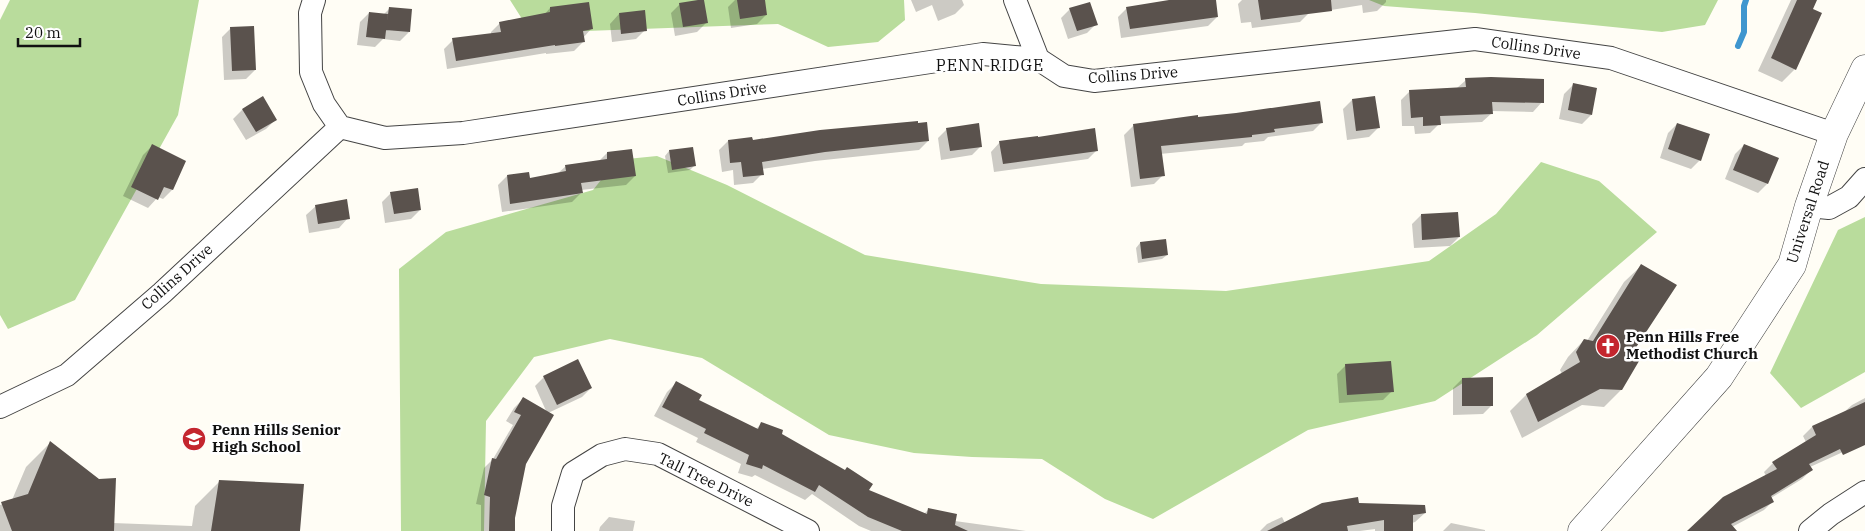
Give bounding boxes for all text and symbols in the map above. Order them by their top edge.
scale bar [18,15,80,47]
text: 20 m [25,23,61,42]
street label: Collins Drive [1490,32,1582,63]
district label: PENN RIDGE [936,55,1044,75]
street label: Collins Drive [1087,62,1179,87]
street label: Collins Drive [676,77,768,110]
street label: Universal Road [1782,158,1833,266]
street label: Collins Drive [137,239,216,314]
place label: Penn Hills Free Methodist Church [1626,327,1758,363]
church icon: Penn Hills Free Methodist Church [1595,333,1621,359]
place label: Penn Hills Senior High School [212,420,341,456]
school or university icon: Penn Hills Senior High School [181,426,207,452]
street label: Tall Tree Drive [656,448,757,511]

